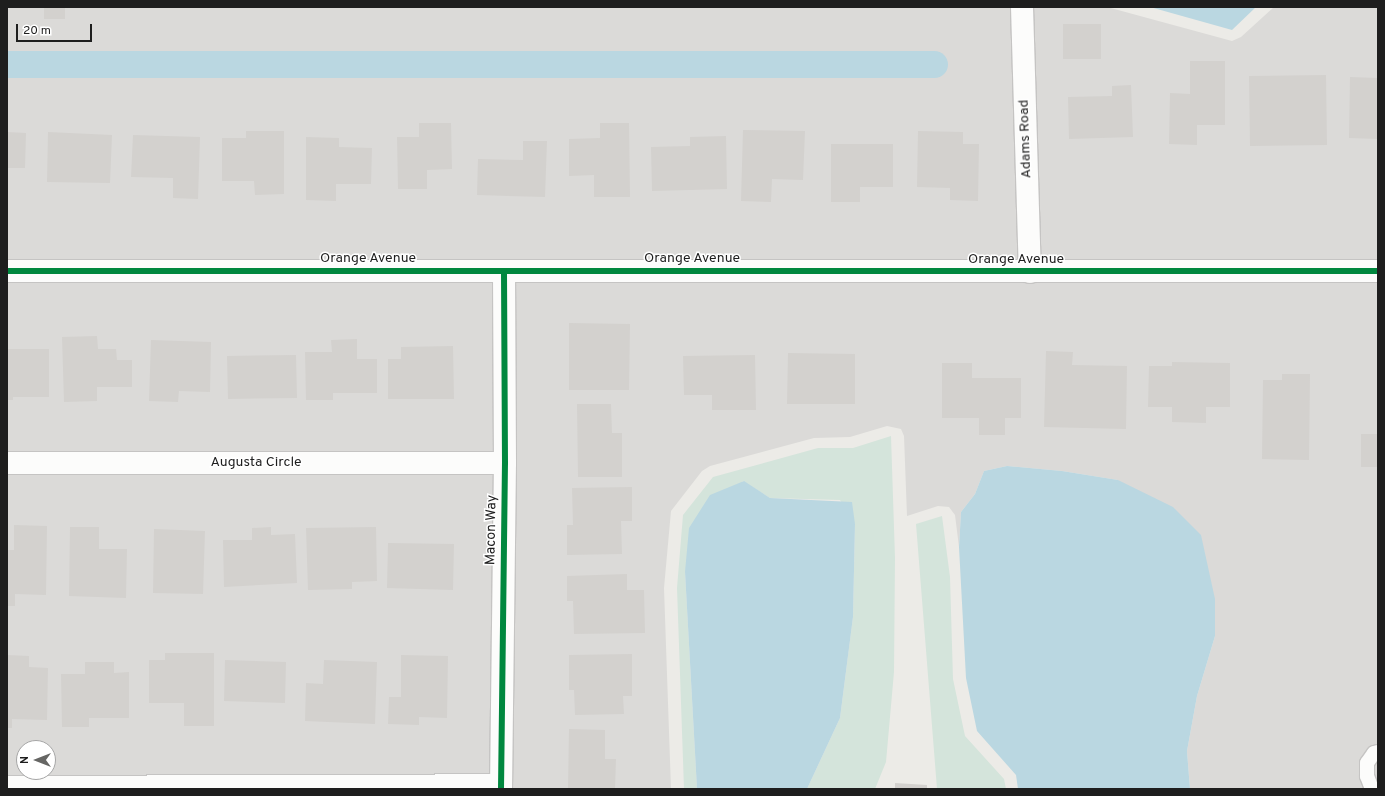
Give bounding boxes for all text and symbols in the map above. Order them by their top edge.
scale bar [18,16,94,42]
text: 20 m [23,23,51,39]
street label: Adams Road [1016,99,1036,179]
street label: Orange Avenue [320,251,416,267]
street label: Orange Avenue [644,251,740,267]
street label: Orange Avenue [968,252,1064,268]
street label: Augusta Circle [210,455,302,471]
street label: Macon Way [483,495,501,565]
north arrow [16,740,56,780]
text: N [18,756,32,764]

